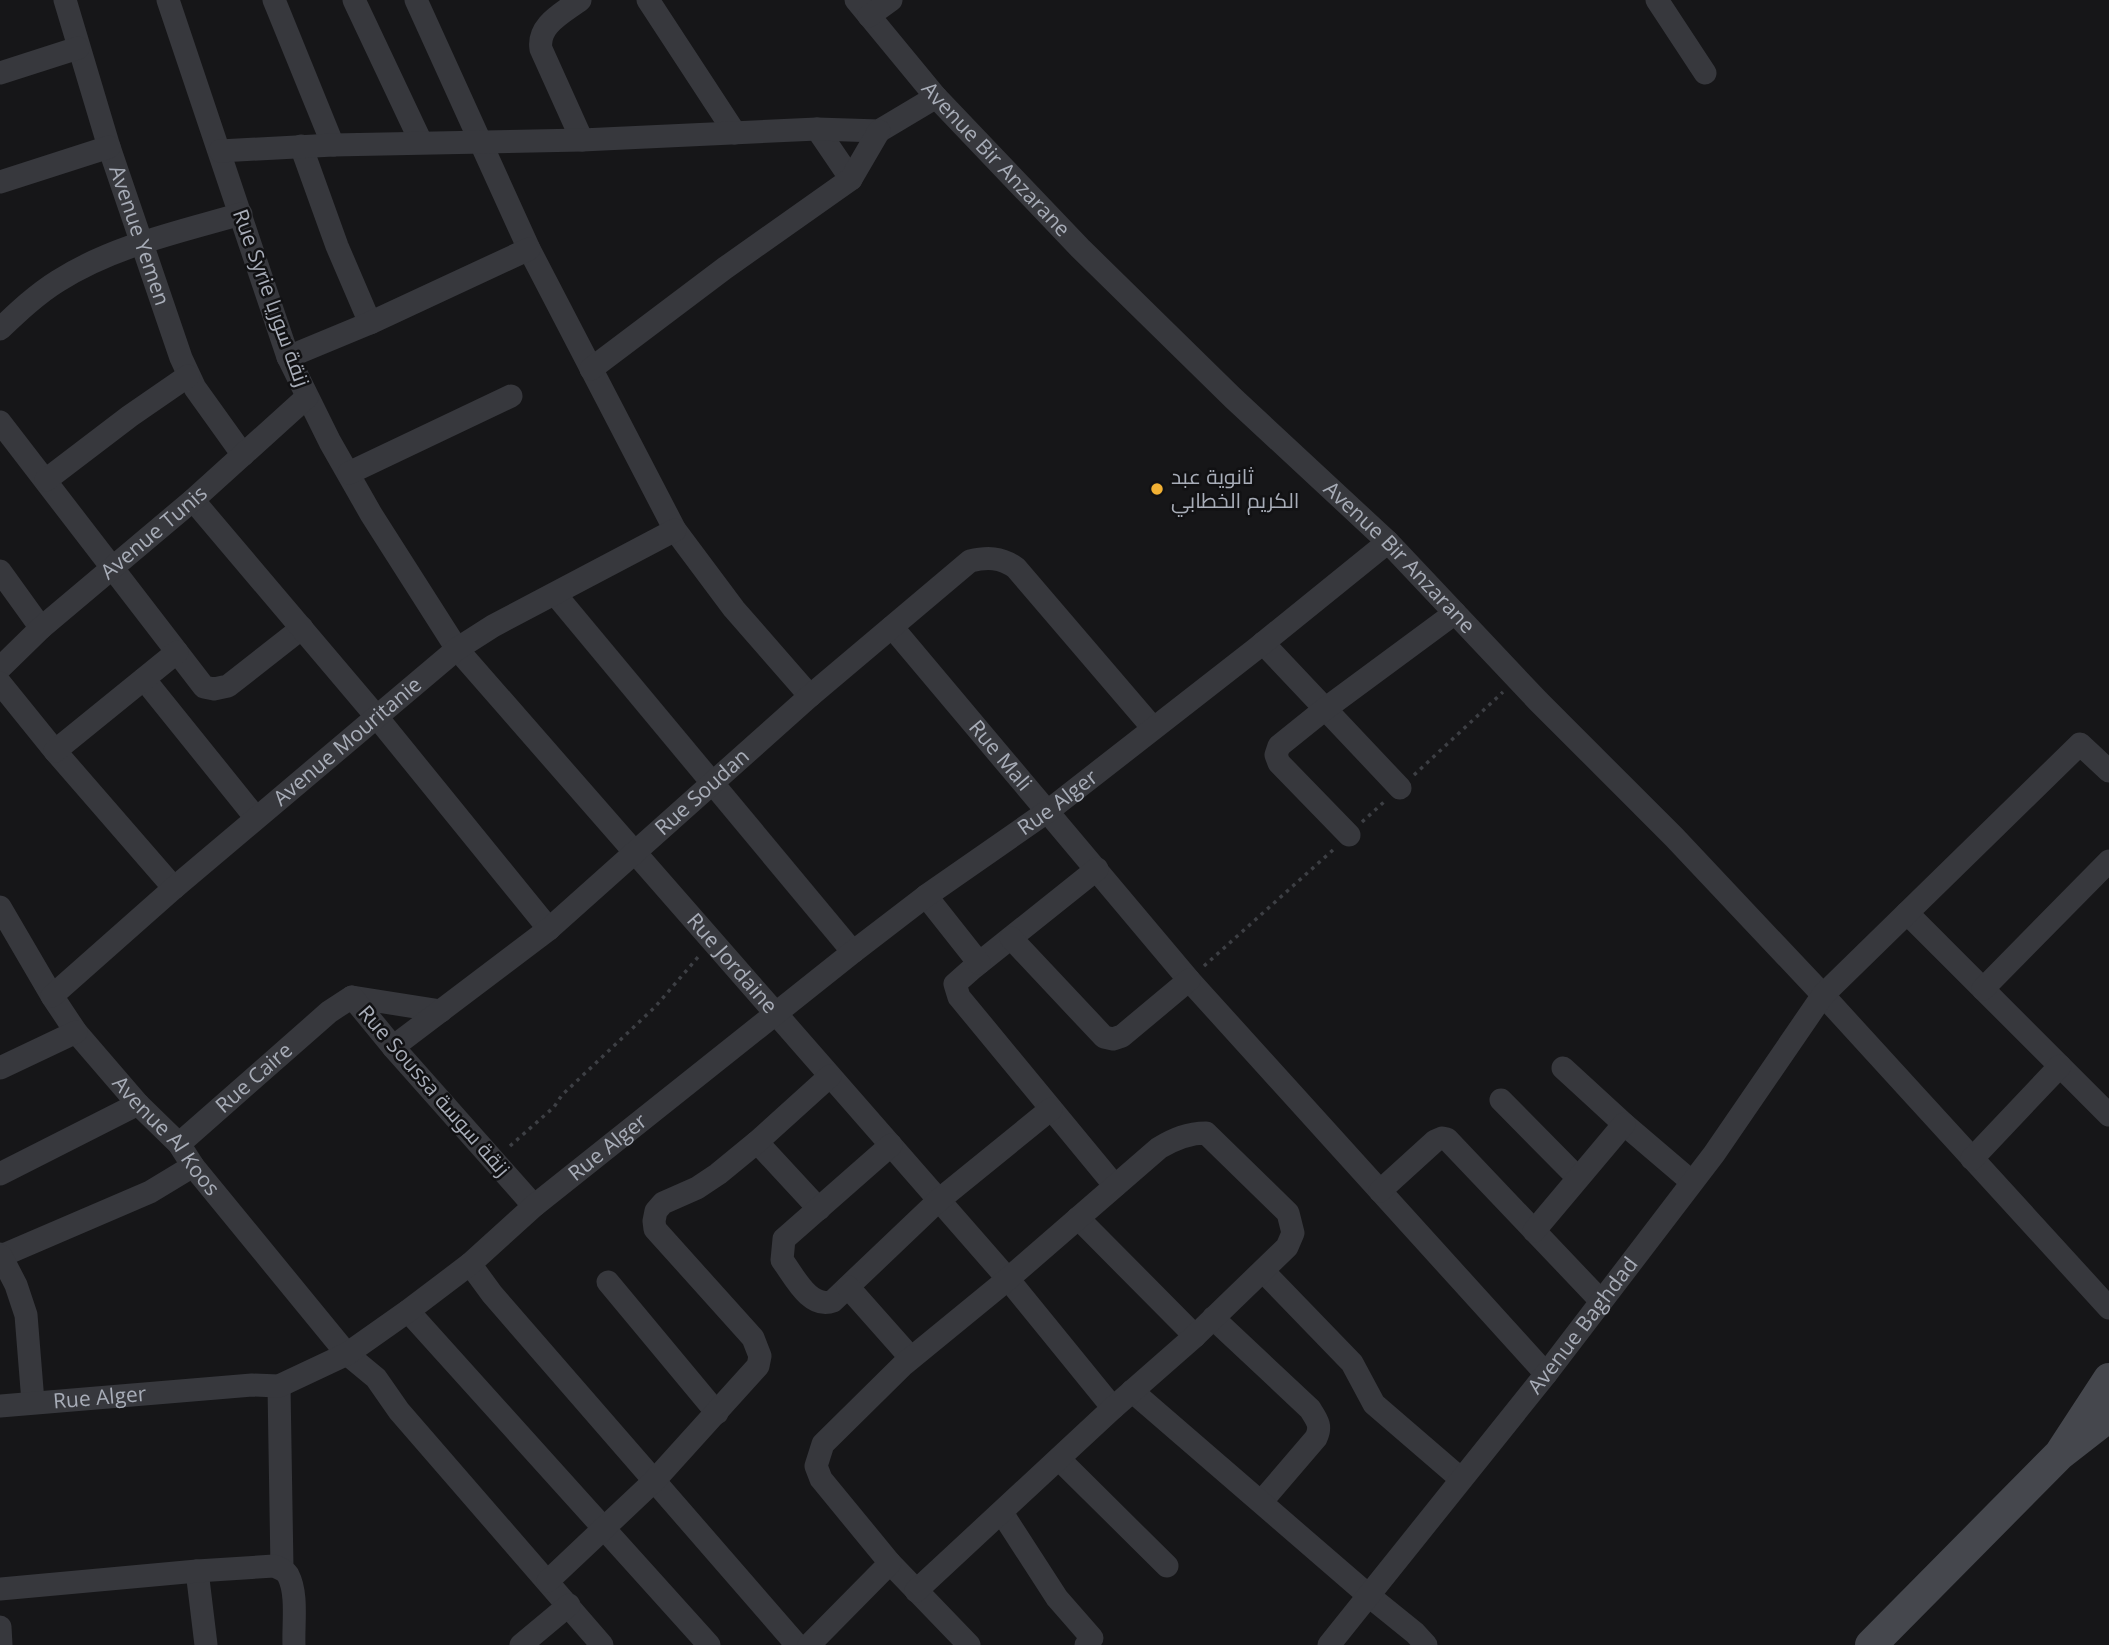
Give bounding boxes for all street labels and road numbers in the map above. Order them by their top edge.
street label: Avenue Bir Anzarane [916,75,1077,242]
street label: Avenue Yemen [103,161,177,309]
street label: Rue Syrie زنقة سوريا [227,205,317,390]
street label: Avenue Bir Anzarane [1318,474,1482,639]
street label: Avenue Tunis [94,479,213,585]
street label: Avenue Mouritanie [267,670,427,811]
street label: Rue Mali [963,714,1039,796]
street label: Rue Soudan [648,742,755,841]
street label: Rue Alger [1011,762,1103,841]
street label: Rue Jordaine [681,907,784,1019]
street label: Rue Soussa زنقة سوسة [353,999,517,1182]
street label: Rue Caire [209,1036,298,1119]
street label: Avenue Al Koos [107,1069,227,1201]
street label: Rue Alger [562,1106,653,1187]
street label: Avenue Baghdad [1521,1251,1643,1399]
street label: Rue Alger [52,1379,148,1415]

